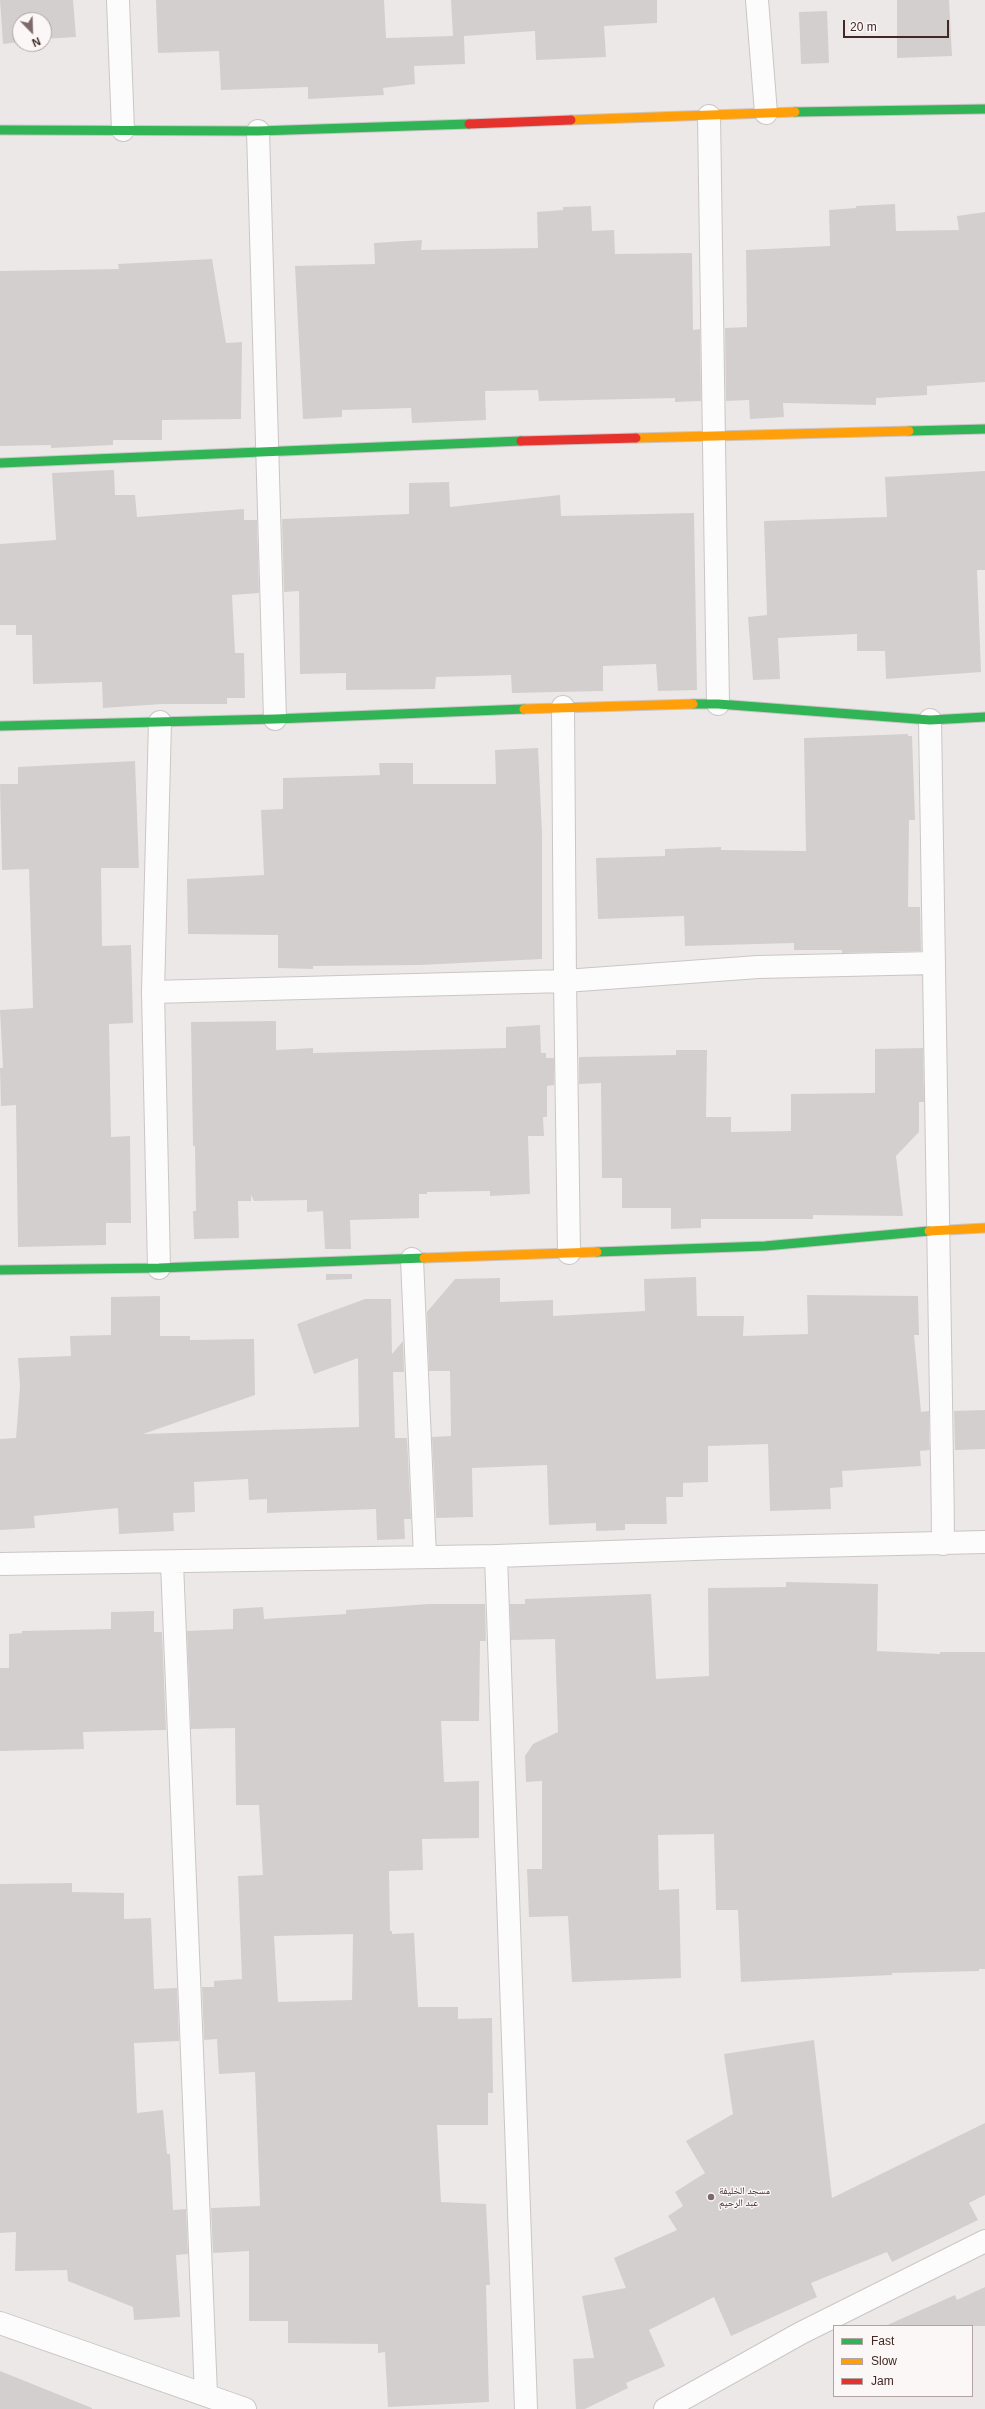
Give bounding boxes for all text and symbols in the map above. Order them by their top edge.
north arrow [12,12,52,52]
scale bar [845,12,951,38]
text: 20 m [850,20,877,34]
text: N [30,35,42,49]
place label: مسجد الخليفة عبد الرحيم [719,2185,770,2208]
marker: مسجد الخليفة عبد الرحيم [706,2192,716,2202]
legend [833,2325,973,2397]
text: Fast [871,2334,894,2348]
text: Slow [871,2354,897,2368]
text: Jam [871,2374,894,2388]

